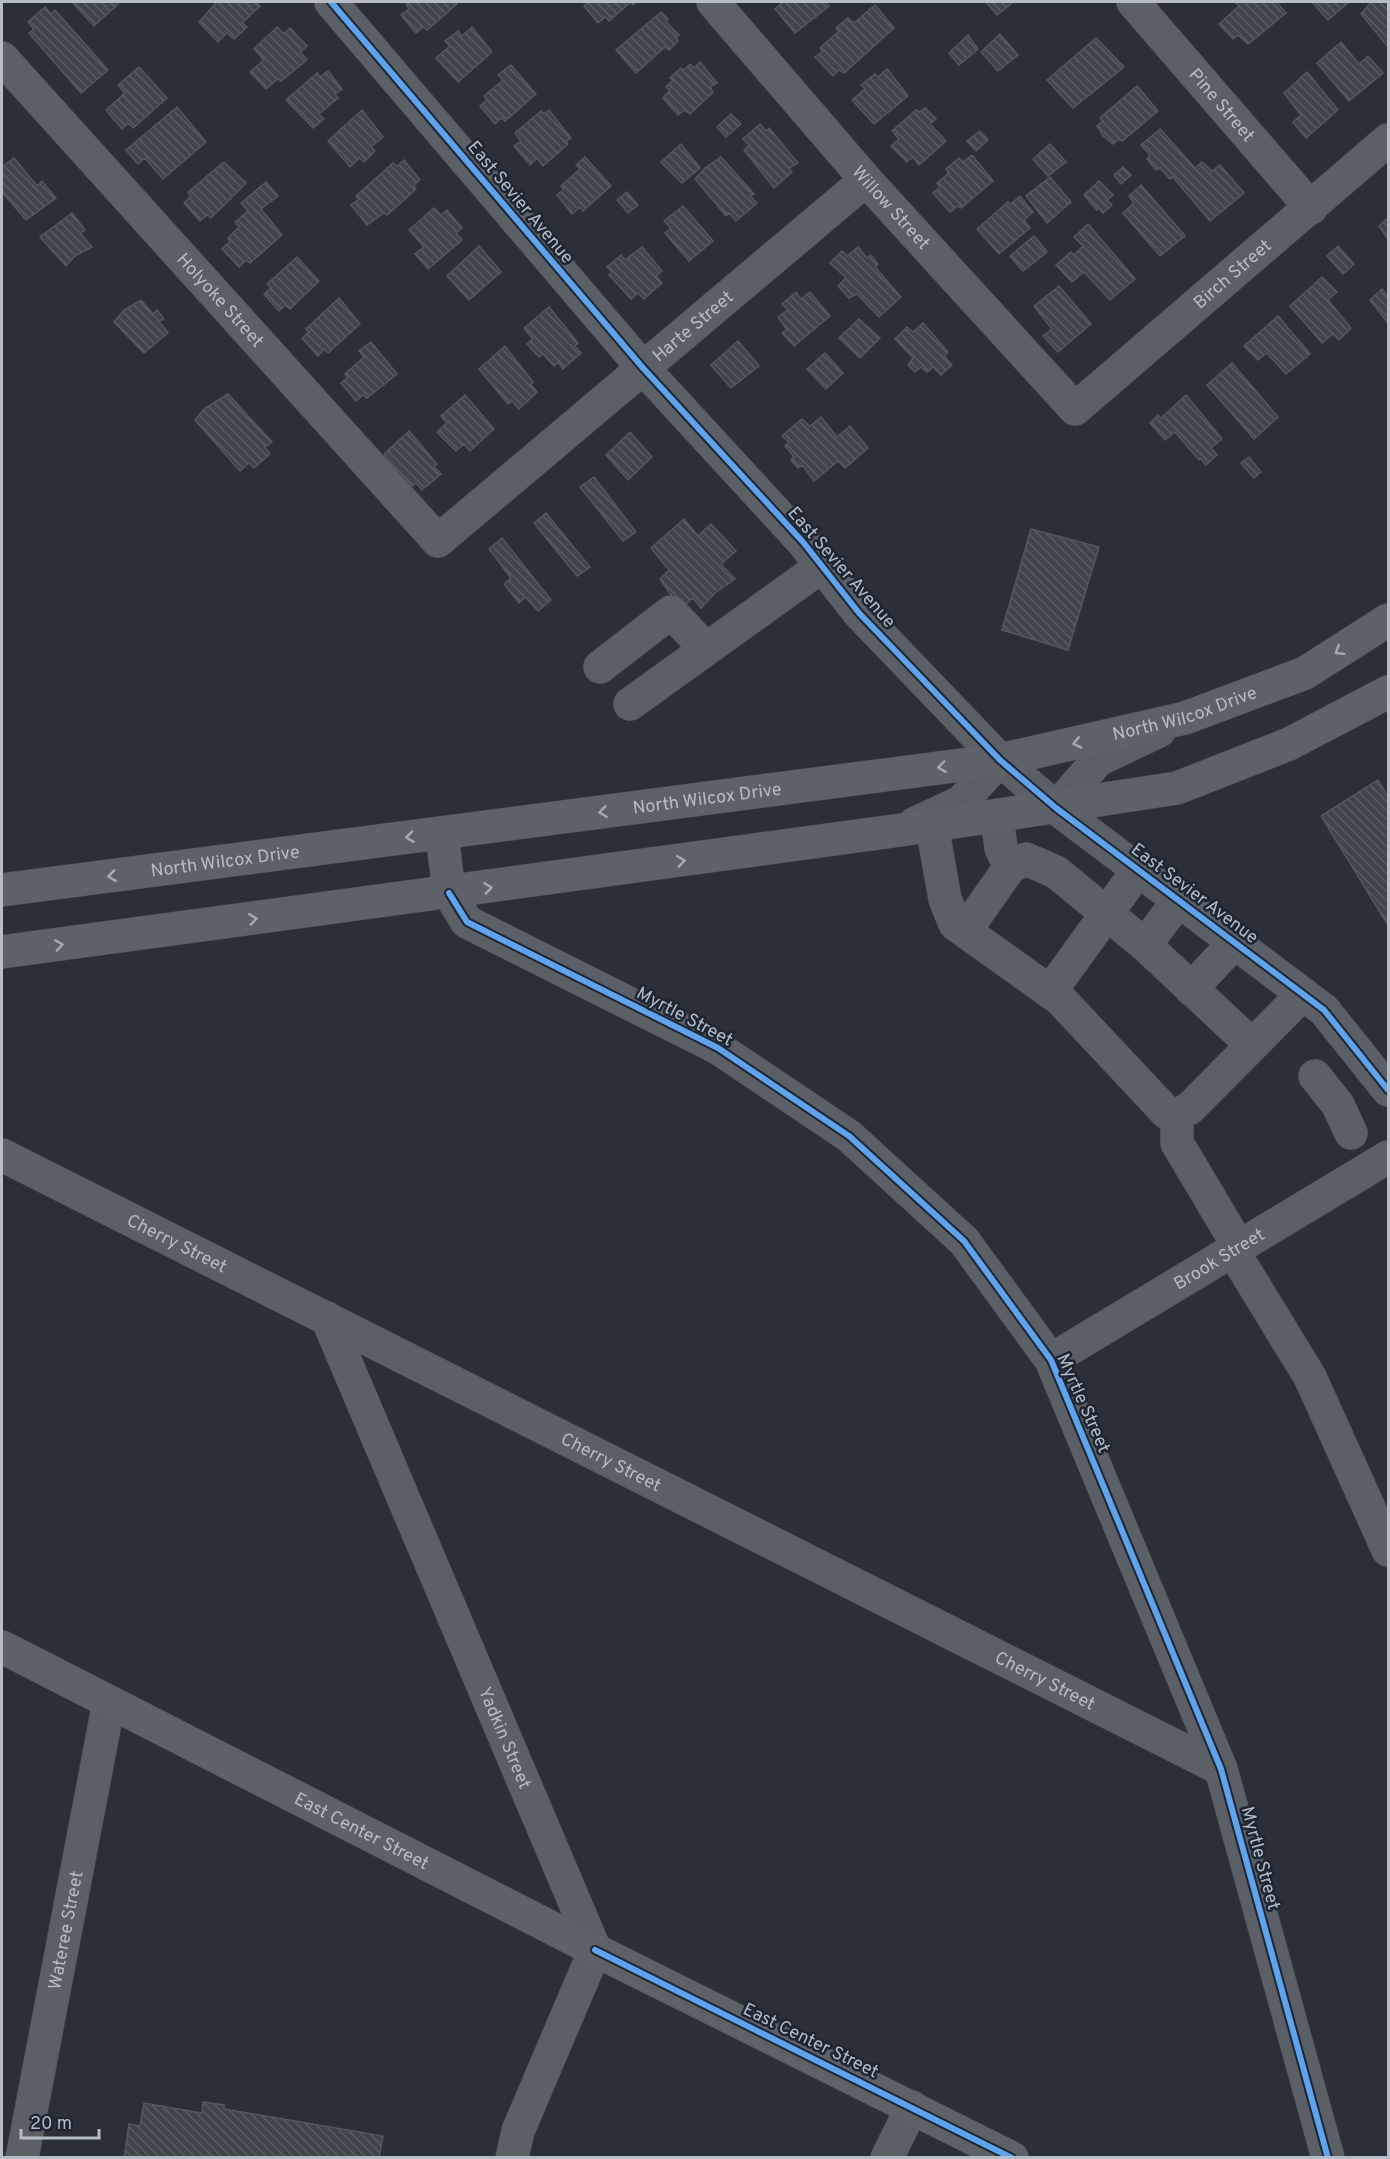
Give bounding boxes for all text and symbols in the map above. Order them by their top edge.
street label: Pine Street [1183,64,1259,147]
street label: East Sevier Avenue [462,137,578,269]
street label: Willow Street [846,162,934,255]
street label: Birch Street [1189,235,1277,315]
street label: Holyoke Street [171,249,268,353]
street label: Harte Street [648,286,739,368]
street label: East Sevier Avenue [782,502,900,633]
one-way arrow [1335,644,1345,656]
street label: North Wilcox Drive [1110,682,1261,747]
one-way arrow [1072,735,1082,748]
one-way arrow [938,761,947,773]
street label: North Wilcox Drive [631,779,783,821]
one-way arrow [599,806,608,818]
one-way arrow [405,831,414,843]
street label: East Sevier Avenue [1126,839,1262,950]
street label: North Wilcox Drive [149,841,301,884]
one-way arrow [676,855,685,868]
one-way arrow [108,869,117,881]
one-way arrow [483,882,492,894]
one-way arrow [248,913,257,926]
one-way arrow [55,939,64,951]
street label: Myrtle Street [632,982,737,1052]
street label: Cherry Street [122,1210,230,1279]
street label: Brook Street [1170,1224,1269,1296]
street label: Myrtle Street [1051,1350,1115,1457]
street label: Cherry Street [556,1428,664,1498]
street label: Cherry Street [990,1647,1099,1717]
street label: Yadkin Street [472,1684,535,1793]
street label: East Center Street [290,1788,432,1876]
street label: Myrtle Street [1235,1804,1284,1913]
street label: Wateree Street [44,1869,90,1992]
street label: East Center Street [739,1999,882,2084]
scale bar [21,2102,99,2140]
text: 20 m [30,2113,72,2136]

